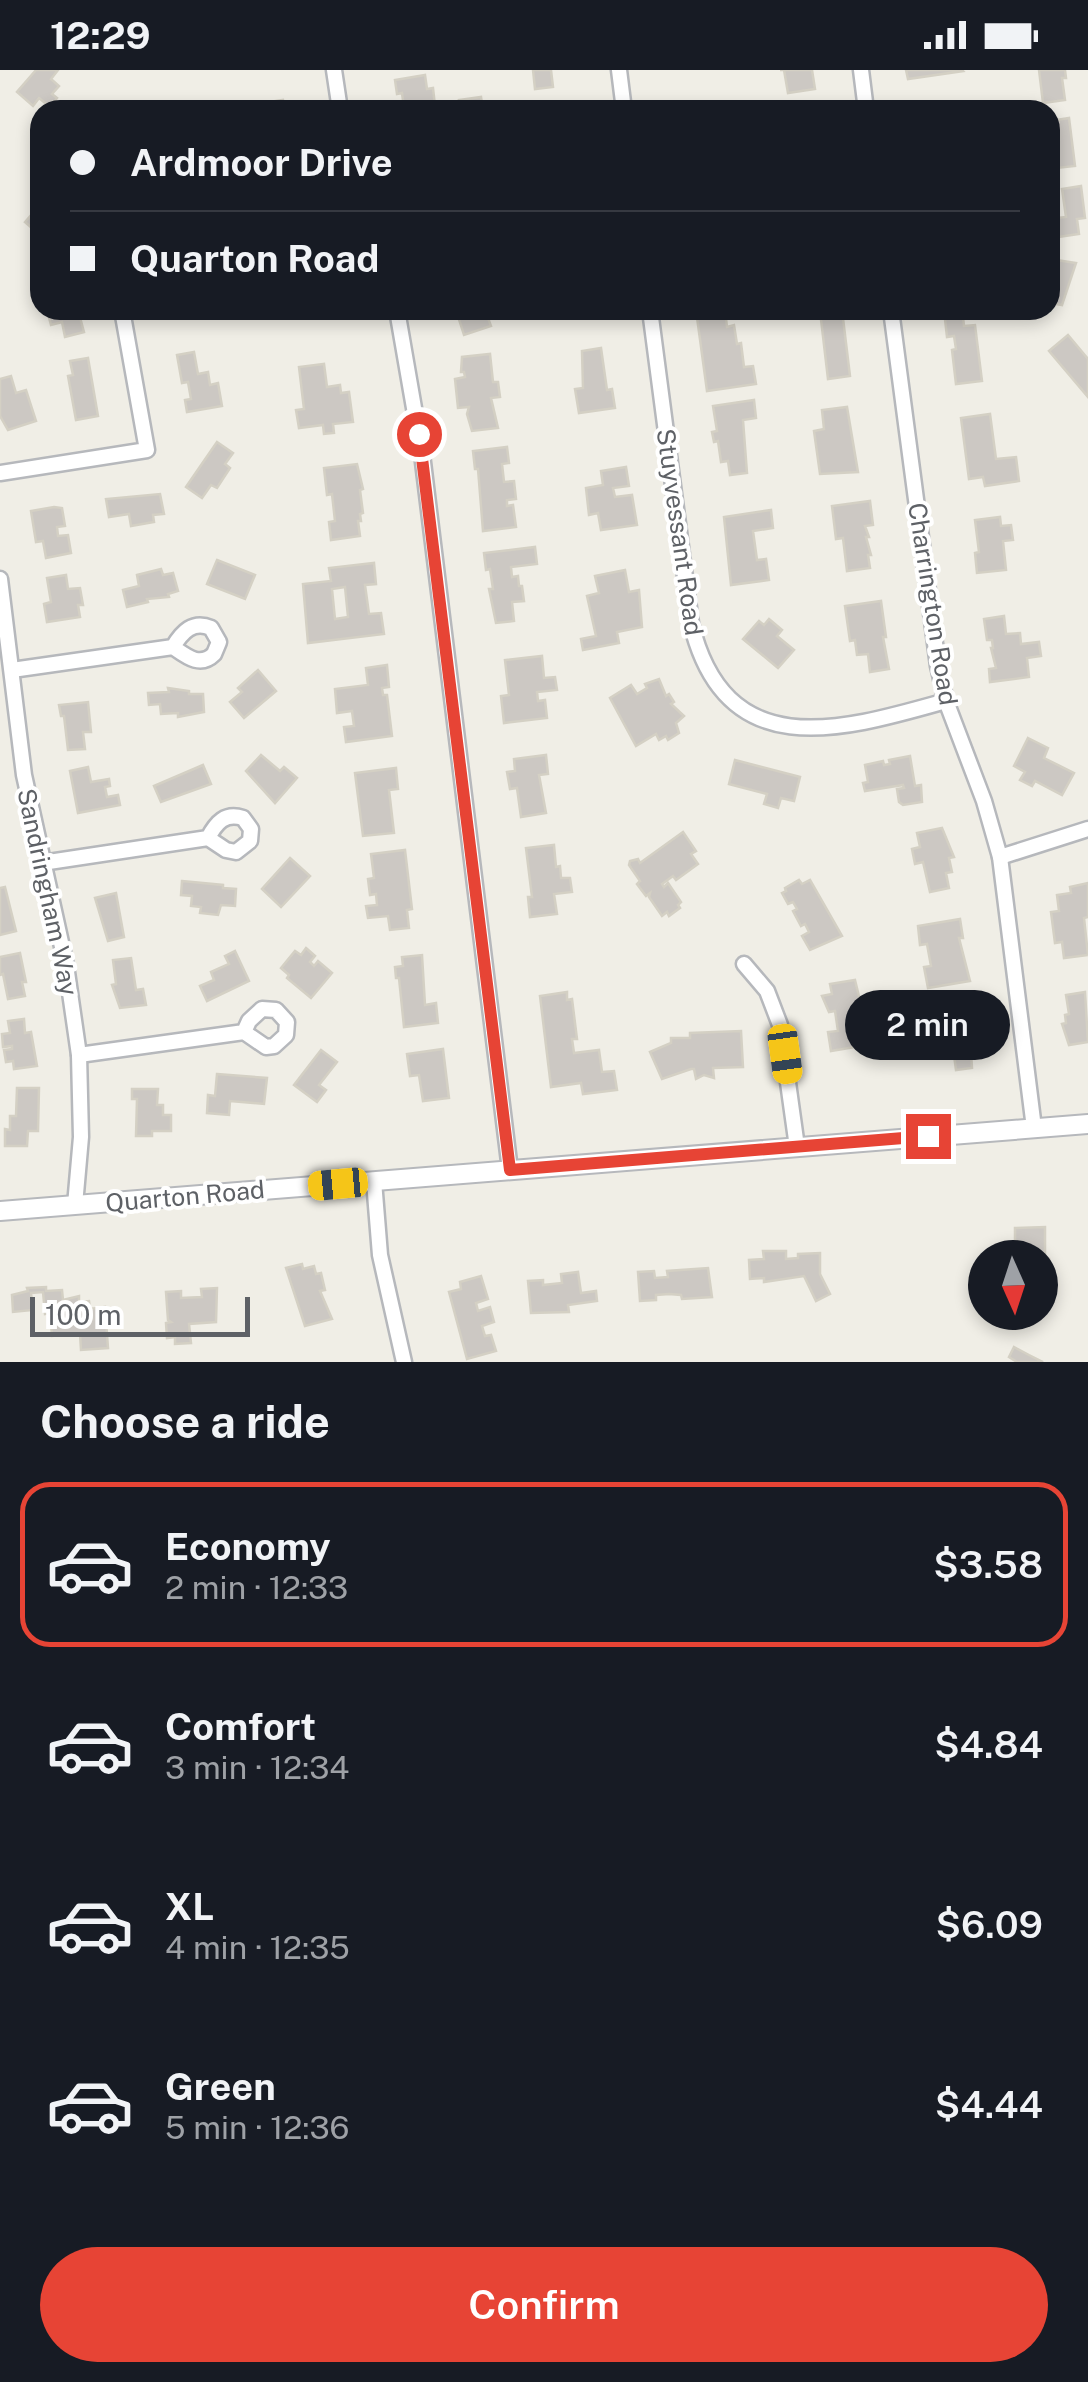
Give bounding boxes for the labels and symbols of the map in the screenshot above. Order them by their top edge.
route start [397,412,442,457]
street label: Stuyvessant Road [651,427,709,637]
street label: Charrington Road [902,501,964,707]
street label: Sandringham Way [11,786,85,998]
callout: 2 min [846,991,1010,1061]
car [766,1022,804,1086]
route end [906,1114,951,1159]
car [307,1166,369,1202]
street label: Quarton Road [104,1174,266,1218]
north arrow [968,1240,1058,1330]
scale bar [30,1292,250,1336]

